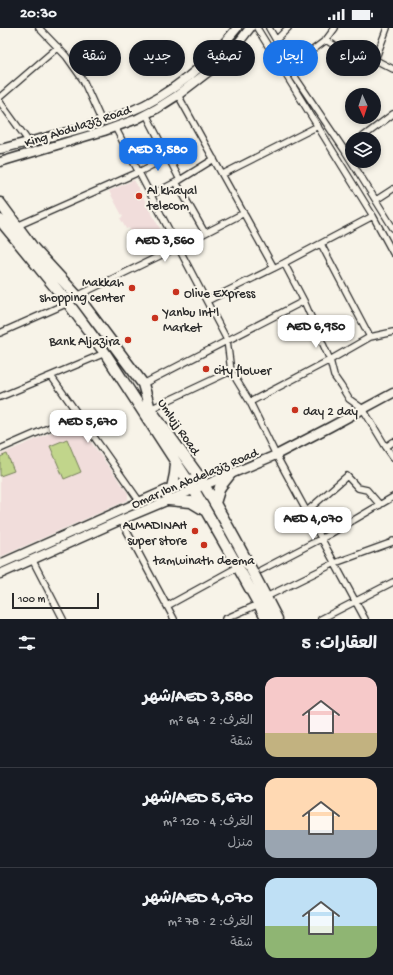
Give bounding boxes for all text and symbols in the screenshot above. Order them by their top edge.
text: 20:30 [20,5,57,23]
chip: شقة [69,40,121,76]
chip: جديد [129,40,185,76]
chip: تصفية [193,40,255,76]
chip: إيجار [263,40,318,76]
chip: شراء [326,40,381,76]
north arrow [345,88,381,124]
map controls [345,88,381,168]
street label: King Abdulaziz Road [23,103,134,152]
button: layers [345,132,381,168]
pin: AED 3,580 [112,138,204,172]
text: AED 3,580 [128,143,188,158]
place label: Al khayal telecom [146,184,197,214]
marker: Al khayal telecom [134,191,144,201]
pin: AED 3,560 [119,229,211,263]
text: AED 3,560 [136,234,194,249]
place label: Makkah shopping center [39,276,125,306]
marker: Makkah shopping center [127,283,137,293]
marker: Olive Express [171,287,181,297]
place label: Olive Express [184,287,256,302]
place label: Yanbu Int'l Market [162,306,219,336]
marker: Yanbu Int'l Market [150,313,160,323]
pin: AED 6,950 [270,315,362,349]
text: AED 6,950 [287,320,345,335]
place label: Bank Aljazira [48,335,121,350]
marker: Bank Aljazira [123,335,133,345]
marker: city flower [201,364,211,374]
place label: city flower [214,364,272,379]
street label: Umlujj Road [154,396,203,460]
marker: day 2 day [290,405,300,415]
place label: day 2 day [303,405,359,420]
pin: AED 5,670 [42,410,134,444]
text: AED 5,670 [59,415,117,430]
street label: Omar Ibn Abdelaziz Road [130,445,262,513]
pin: AED 4,070 [267,507,359,541]
text: AED 4,070 [283,512,343,527]
place label: ALMADINAH super store [123,519,188,549]
marker: ALMADINAH super store [190,526,200,536]
marker: tamwinath deema [199,540,209,550]
place label: tamwinath deema [153,554,255,569]
scale bar [12,591,99,610]
text: 100 m [18,594,45,606]
icon: filters [16,632,38,654]
text: العقارات: 5 [302,635,377,655]
text: AED 3,580/شهر [143,688,253,708]
icon: home [297,693,345,741]
text: الغرف: 2 · 64 m² [169,714,253,729]
text: شقة [230,735,253,750]
text: AED 5,670/شهر [144,789,253,809]
icon: home [297,794,345,842]
text: الغرف: 4 · 120 m² [163,815,253,830]
text: منزل [227,836,253,851]
text: AED 4,070/شهر [143,889,253,909]
icon: home [297,894,345,942]
text: الغرف: 2 · 78 m² [168,915,253,930]
text: شقة [230,936,253,951]

